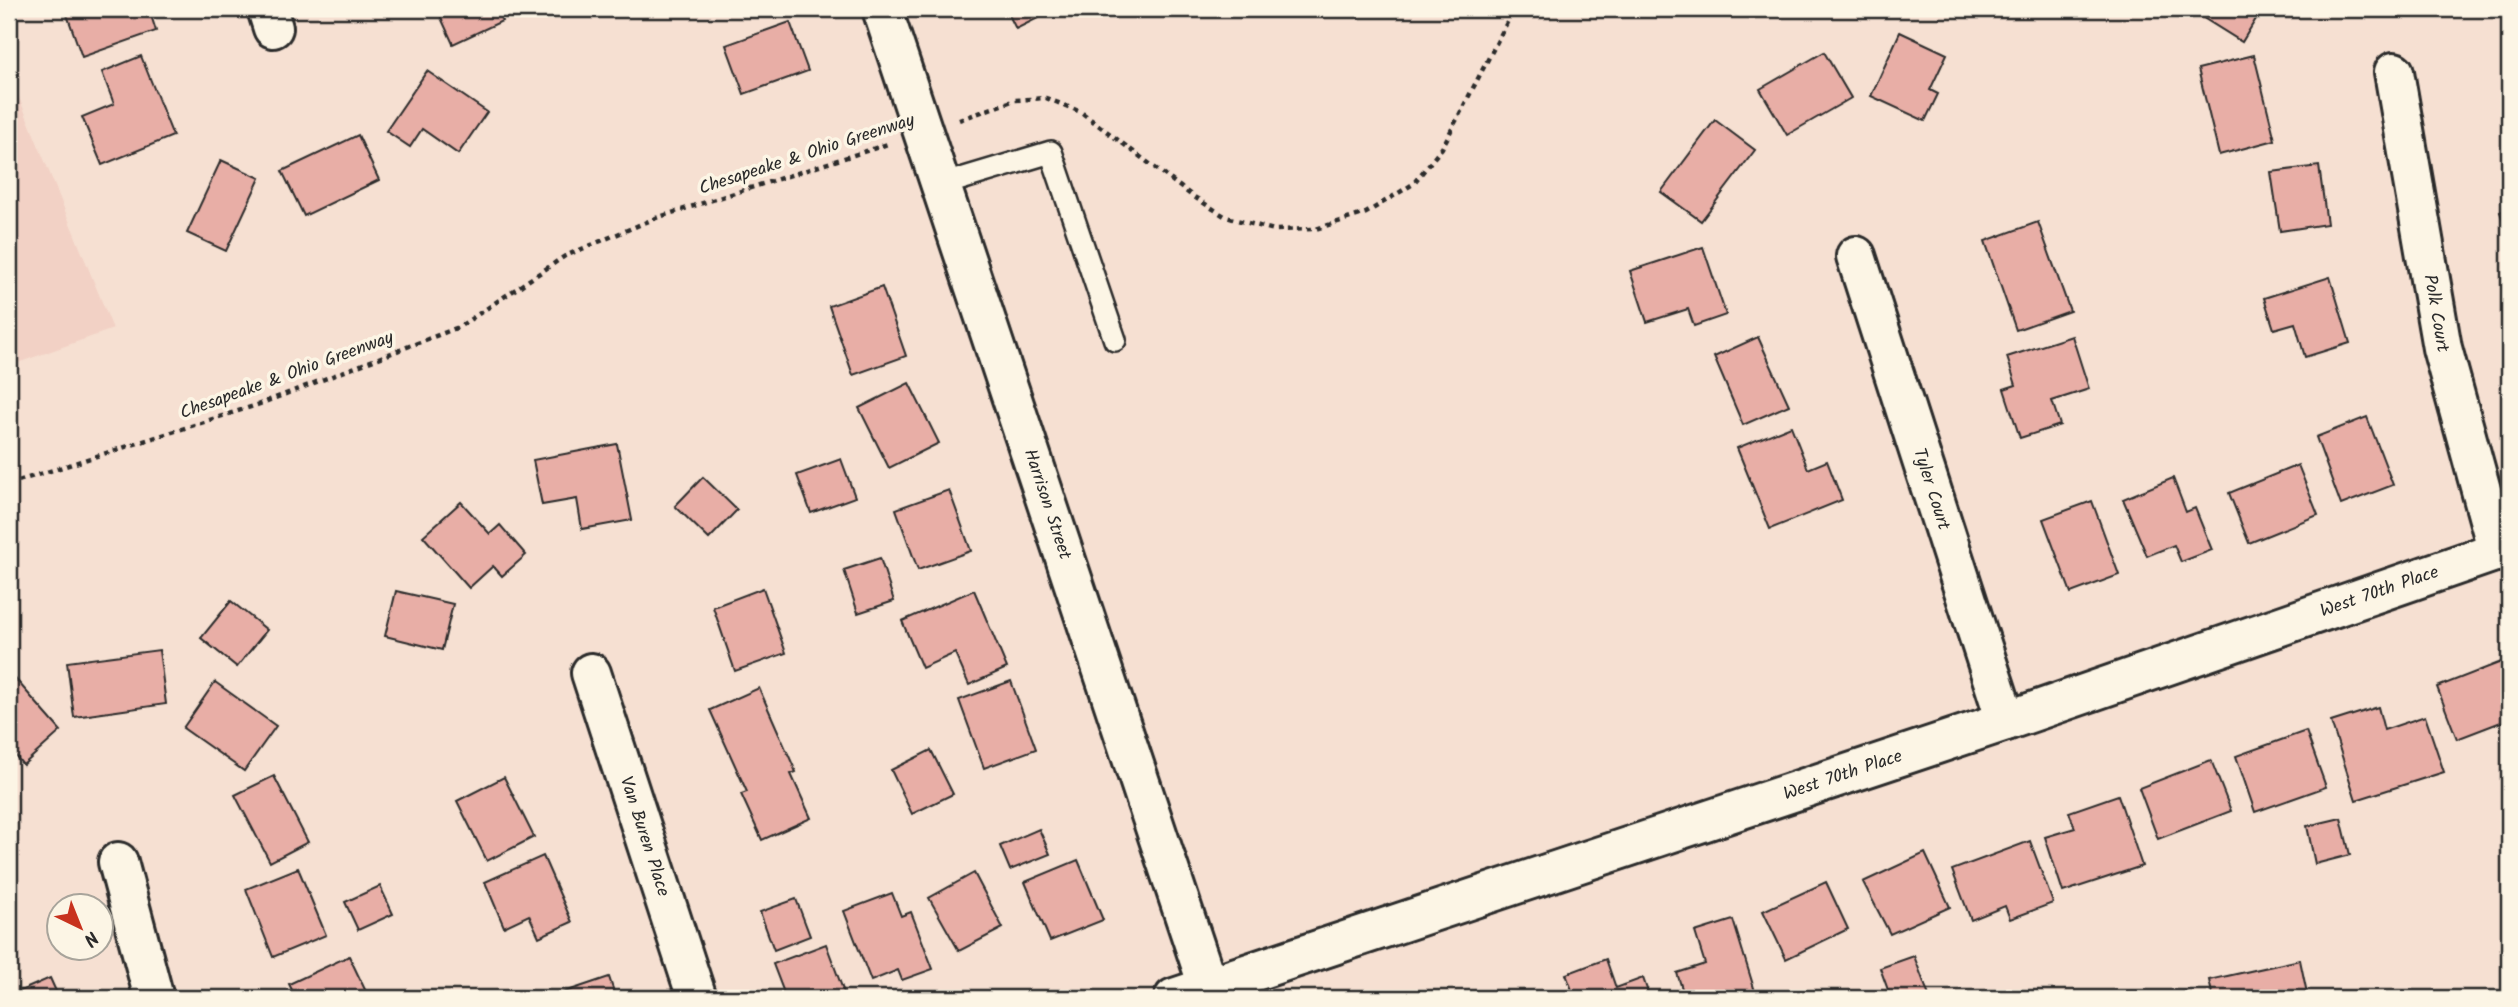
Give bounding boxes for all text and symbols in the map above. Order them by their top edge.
street label: Chesapeake & Ohio Greenway [695,106,919,204]
street label: Polk Court [2415,272,2457,357]
street label: Chesapeake & Ohio Greenway [176,324,398,428]
street label: Harrison Street [1015,445,1080,564]
street label: Tyler Court [1904,445,1958,535]
street label: West 70th Place [2316,558,2443,626]
street label: West 70th Place [1780,742,1906,809]
street label: Van Buren Place [611,773,677,900]
north arrow [46,892,116,962]
text: N [76,923,105,953]

